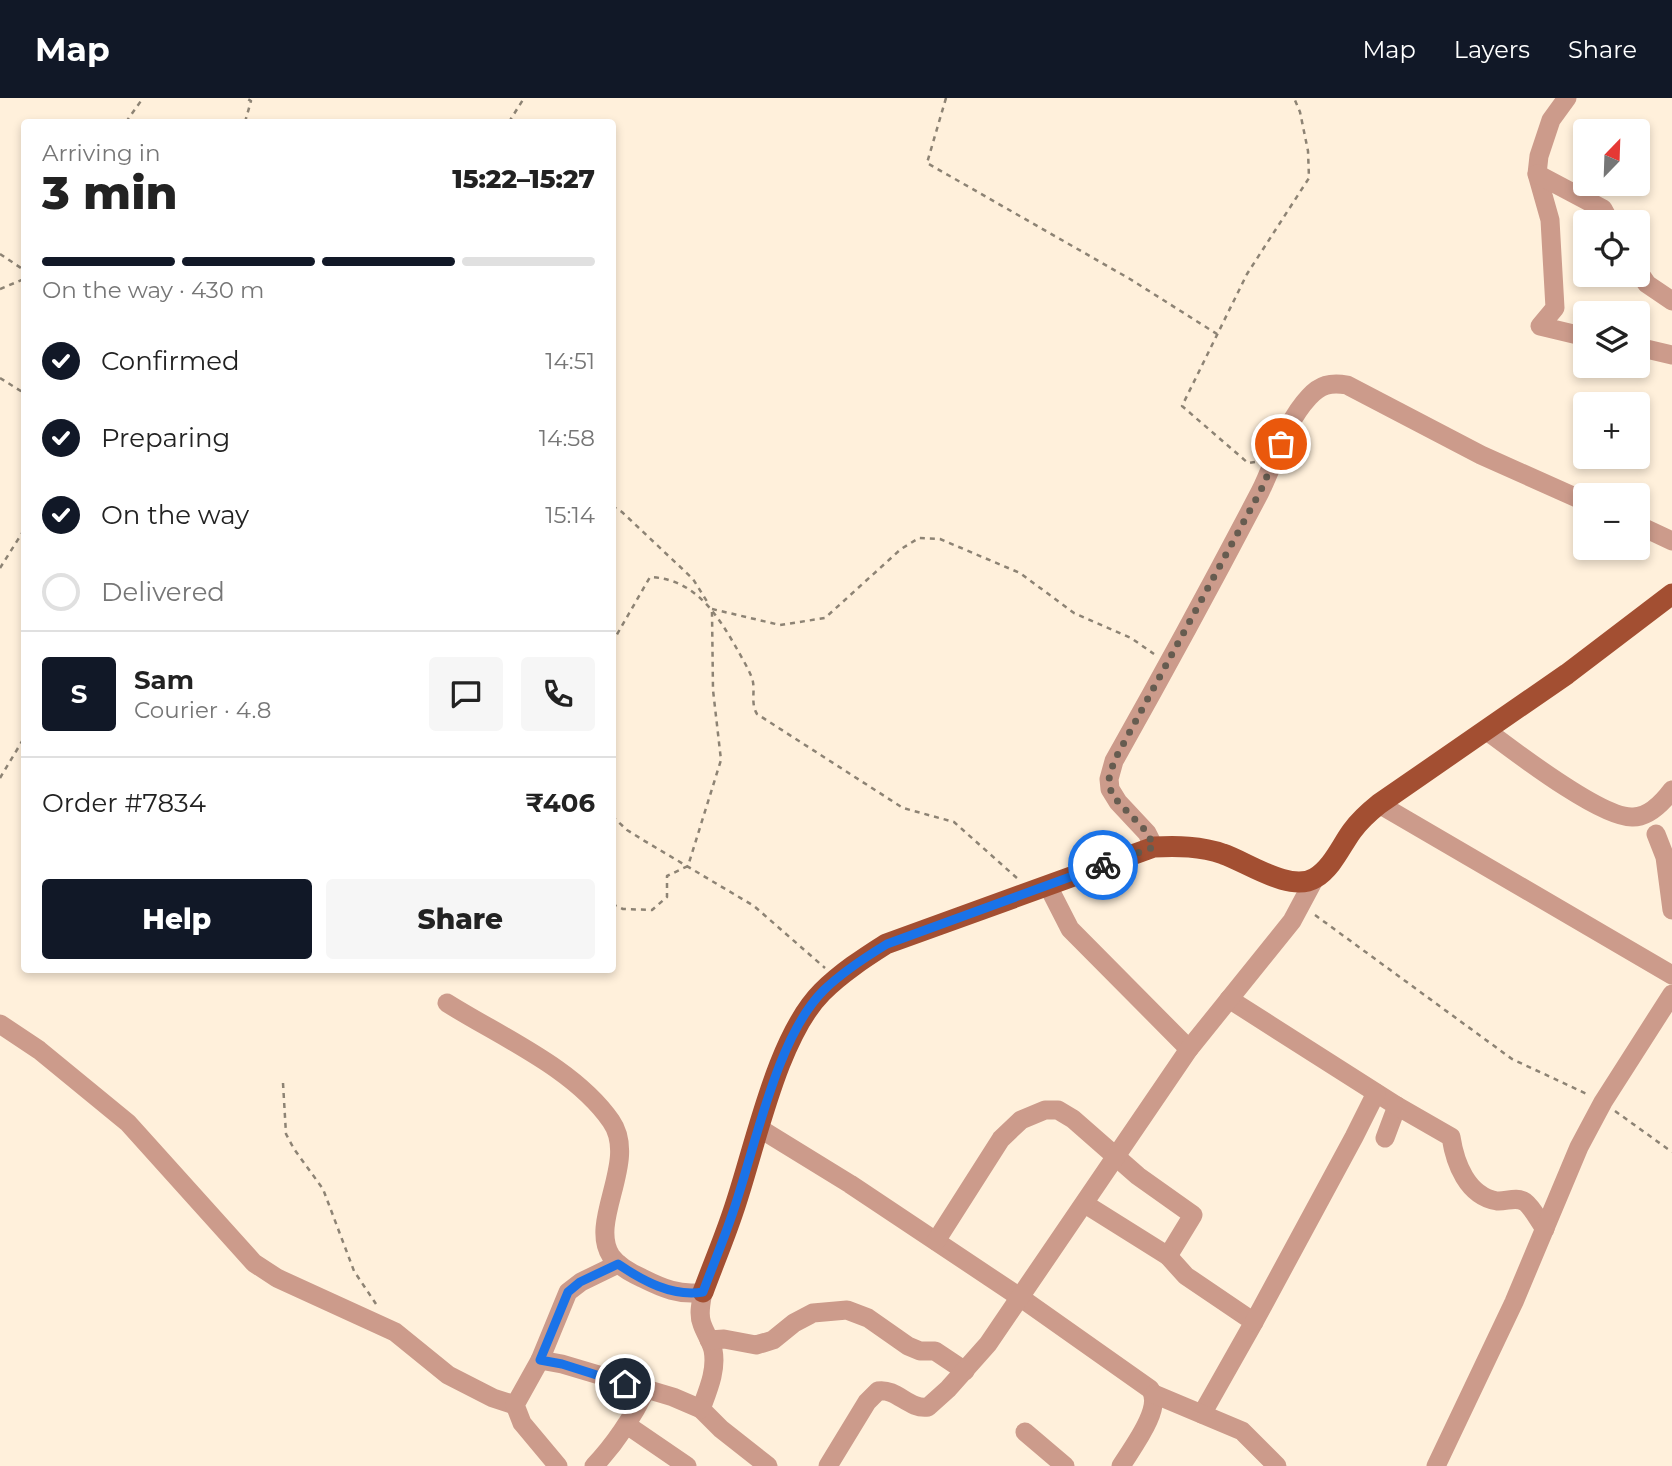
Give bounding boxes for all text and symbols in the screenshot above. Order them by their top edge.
text: Map [35,29,110,69]
text: Map [1362,35,1416,64]
text: Layers [1454,35,1530,64]
text: Share [1568,35,1637,64]
north arrow [1573,119,1650,196]
map controls [1573,119,1650,560]
text: Arriving in [42,139,161,167]
text: 15:22–15:27 [452,163,595,195]
text: 3 min [42,164,178,221]
button: locate [1573,210,1650,287]
text: On the way · 430 m [42,276,264,304]
button: layers [1573,301,1650,378]
icon: check [42,342,80,380]
text: Confirmed [101,345,240,377]
text: 14:51 [545,347,595,375]
button: + [1573,392,1650,469]
pin [1251,414,1311,474]
icon: check [42,419,80,457]
text: Preparing [101,422,230,454]
text: 14:58 [539,424,595,452]
icon: bag [1262,425,1300,463]
button: − [1573,483,1650,560]
icon: check [42,496,80,534]
text: On the way [101,499,249,531]
text: 15:14 [545,501,595,529]
text: Delivered [101,576,225,608]
button: chat [429,657,503,731]
button: phone [521,657,595,731]
text: Sam [134,664,194,696]
text: S [71,678,87,710]
text: Courier · 4.8 [134,696,271,724]
text: Order #7834 [42,787,206,819]
text: ₹406 [525,787,595,819]
courier [1068,830,1138,900]
icon: bike [1084,846,1122,884]
button: Help [42,879,312,959]
button: Share [326,879,595,959]
pin [595,1354,655,1414]
icon: home [606,1365,644,1403]

